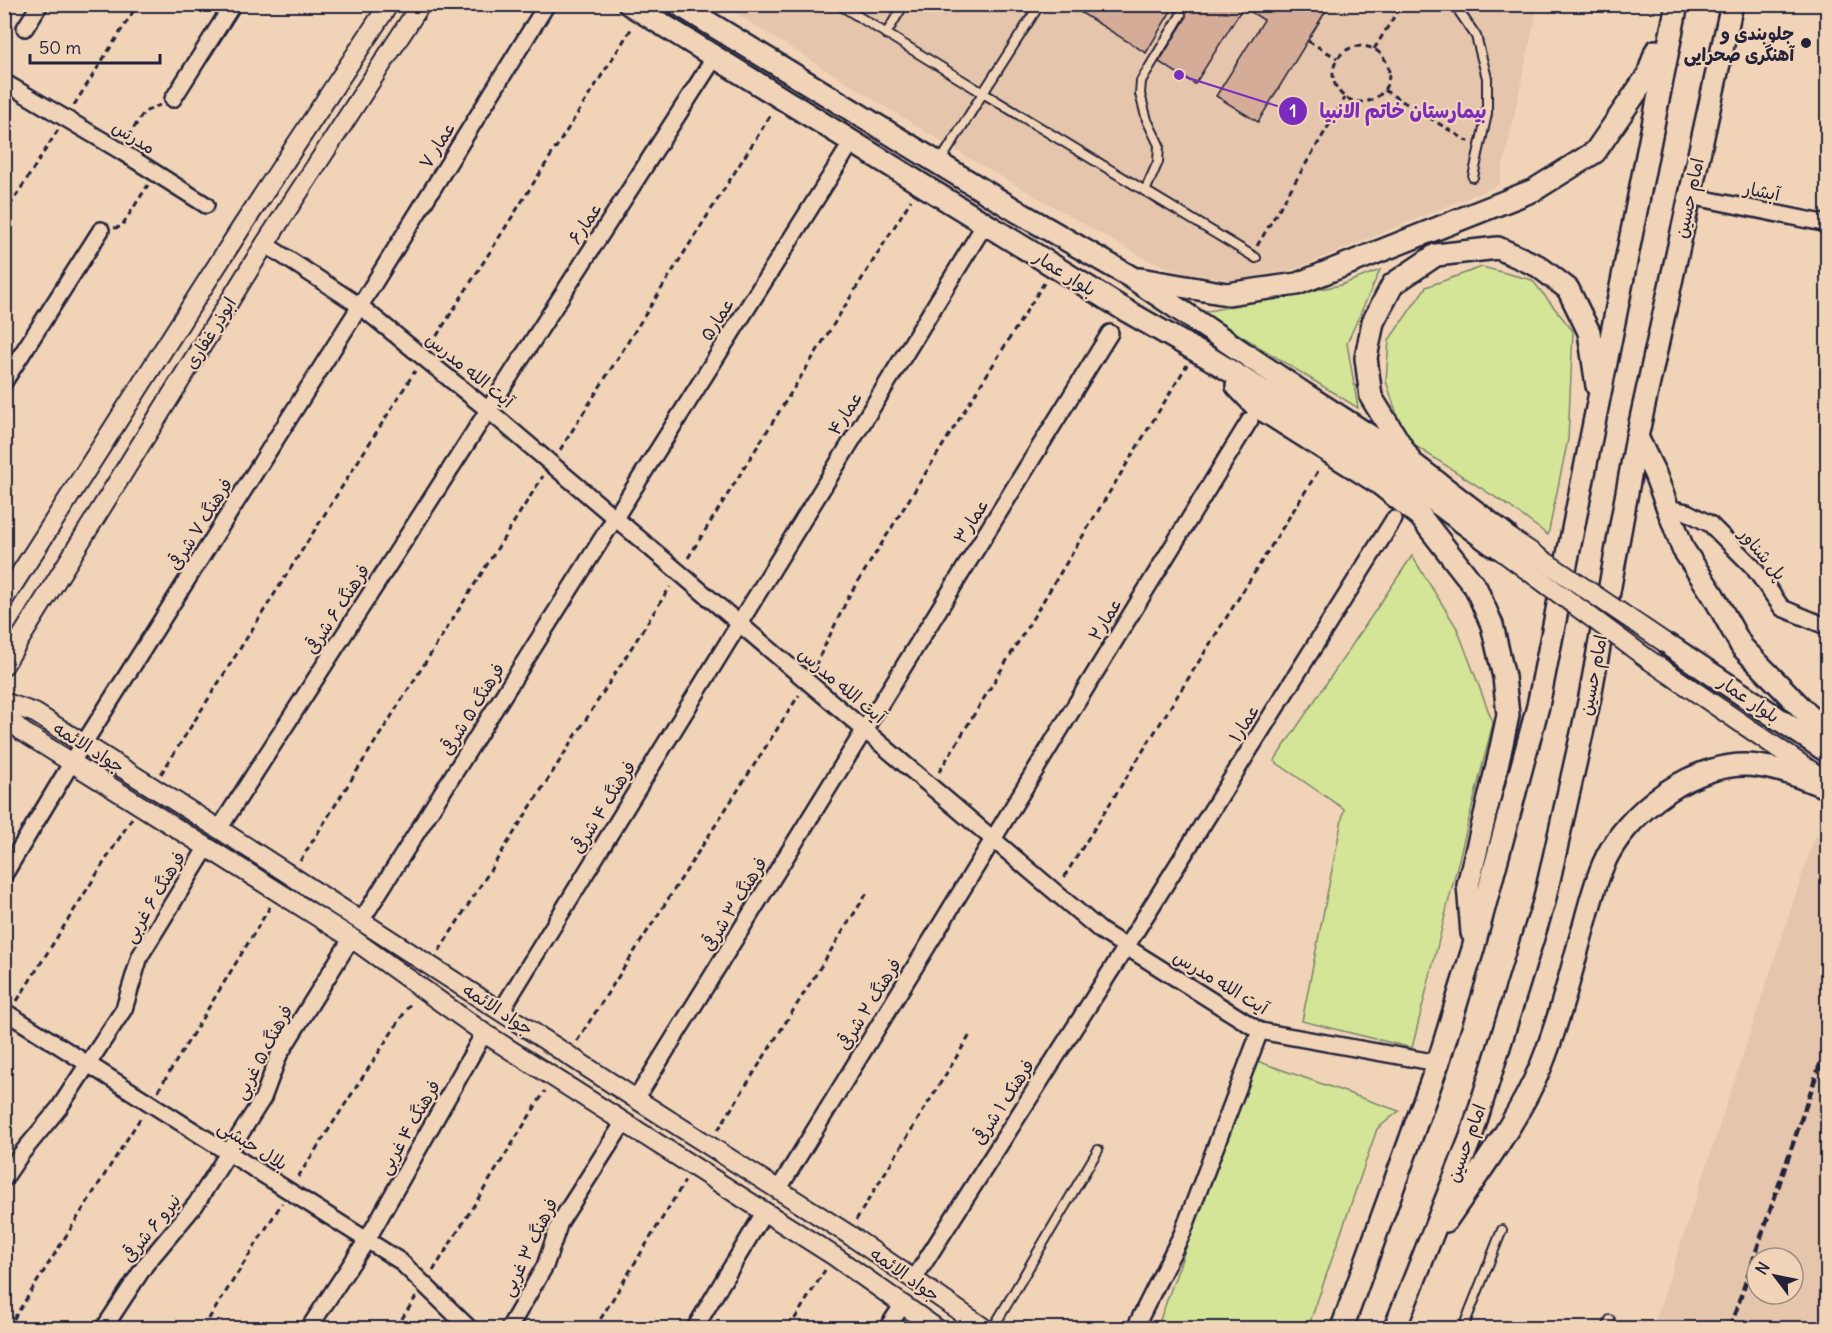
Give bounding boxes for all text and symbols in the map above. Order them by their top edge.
place label: جلوبندی و آهنگری صحرایی [1684,22,1795,67]
scale bar [30,27,160,65]
text: 50 m [39,36,81,59]
marker: جلوبندی و آهنگری صحرایی [1799,36,1813,50]
callout: بیمارستان خاتم الانبیا [1278,92,1499,130]
text: بیمارستان خاتم الانبیا [1319,98,1487,126]
text: 1 [1289,99,1297,122]
street label: مدرس [108,115,160,159]
street label: عمار ۷ [414,117,460,173]
street label: امام حسین [1669,156,1712,241]
street label: آبشار [1740,176,1784,206]
street label: عمار۶ [563,198,607,248]
street label: بلوار عمار [1029,244,1100,301]
street label: ابوذر غفاری [179,293,241,373]
street label: عمار۵ [695,293,739,345]
street label: آیت الله مدرس [421,327,520,414]
street label: عمار۴ [823,387,867,439]
street label: فرهنگ ۷ شرقی [163,474,237,574]
street label: عمار۳ [948,494,994,548]
street label: پل شناور [1732,521,1792,586]
street label: فرهنگ ۶ شرقی [299,560,375,658]
street label: عمار۲ [1083,593,1127,645]
street label: امام حسین [1574,633,1615,718]
street label: آیت الله مدرس [794,642,892,729]
street label: فرهنگ ۵ شرقی [435,659,509,759]
street label: بلوار عمار [1713,670,1784,728]
street label: عمار۱ [1223,700,1265,746]
street label: جواد الائمه [49,716,129,778]
street label: فرهنگ ۴ شرقی [565,756,641,858]
street label: فرهنگ ۶ غربی [118,847,190,947]
street label: فرهنگ ۳ شرقی [696,853,772,955]
street label: آیت الله مدرس [1169,945,1274,1020]
street label: فرهنگ ۲ شرقی [832,954,906,1054]
street label: جواد الائمه [458,978,538,1040]
street label: فرهنگ ۵ غربی [228,1001,298,1103]
street label: فرهنک ۱ شرقی [967,1055,1039,1149]
street label: فرهنگ ۴ غربی [373,1076,445,1178]
street label: امام حسین [1441,1101,1494,1186]
street label: بلال حبشی [214,1115,292,1175]
street label: نیرو ۶ شرقی [116,1189,186,1267]
street label: فرهنگ ۳ غربی [495,1194,563,1300]
street label: جواد الائمه [866,1242,944,1306]
north arrow [1745,1246,1805,1306]
text: N [1751,1258,1774,1278]

